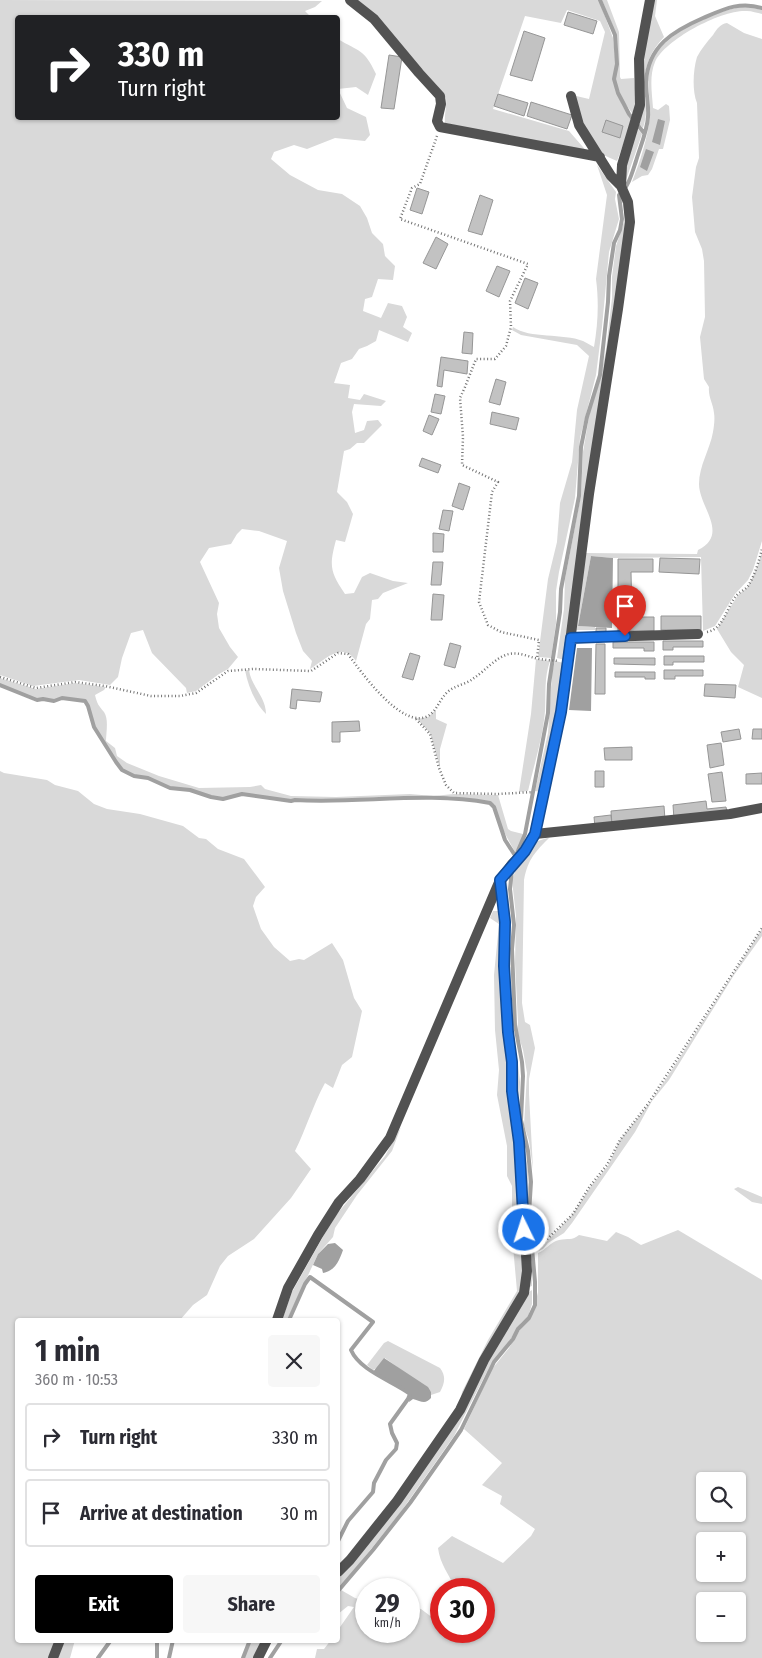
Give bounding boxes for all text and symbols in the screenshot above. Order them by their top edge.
text: 330 m [118,33,204,75]
icon: right [35,35,100,100]
text: Turn right [118,75,206,102]
pin [604,585,646,636]
icon: arrive [611,592,639,620]
position arrow [497,1203,549,1255]
text: 1 min [35,1333,100,1369]
button: close [268,1335,320,1387]
text: 360 m · 10:53 [35,1370,118,1389]
icon: right [37,1423,65,1451]
text: Turn right [80,1426,157,1449]
text: 330 m [272,1426,318,1449]
map controls [696,1472,746,1642]
button: search [696,1472,746,1522]
icon: arrive [37,1499,65,1527]
text: Arrive at destination [80,1502,243,1525]
text: 30 m [280,1502,318,1525]
button: + [696,1532,746,1582]
button: Exit [35,1575,173,1633]
button: Share [183,1575,320,1633]
speed limit sign: 30 [430,1578,495,1643]
text: 29 [375,1589,400,1619]
button: − [696,1592,746,1642]
text: km/h [374,1616,401,1630]

